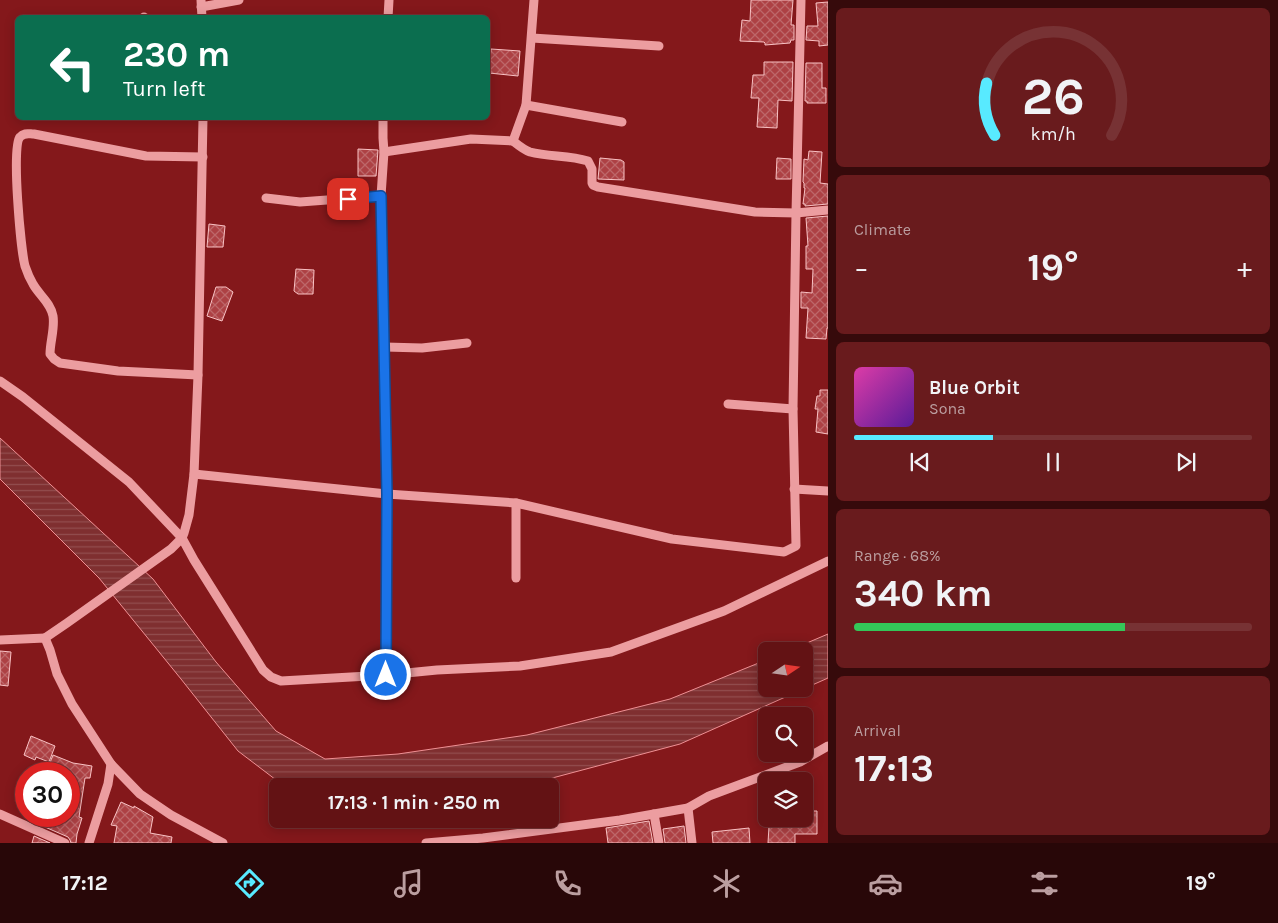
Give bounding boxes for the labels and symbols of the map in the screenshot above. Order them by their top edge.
pin [327,178,369,220]
north arrow [758,642,812,698]
position arrow [359,648,411,700]
speed limit sign: 30 [15,762,80,827]

